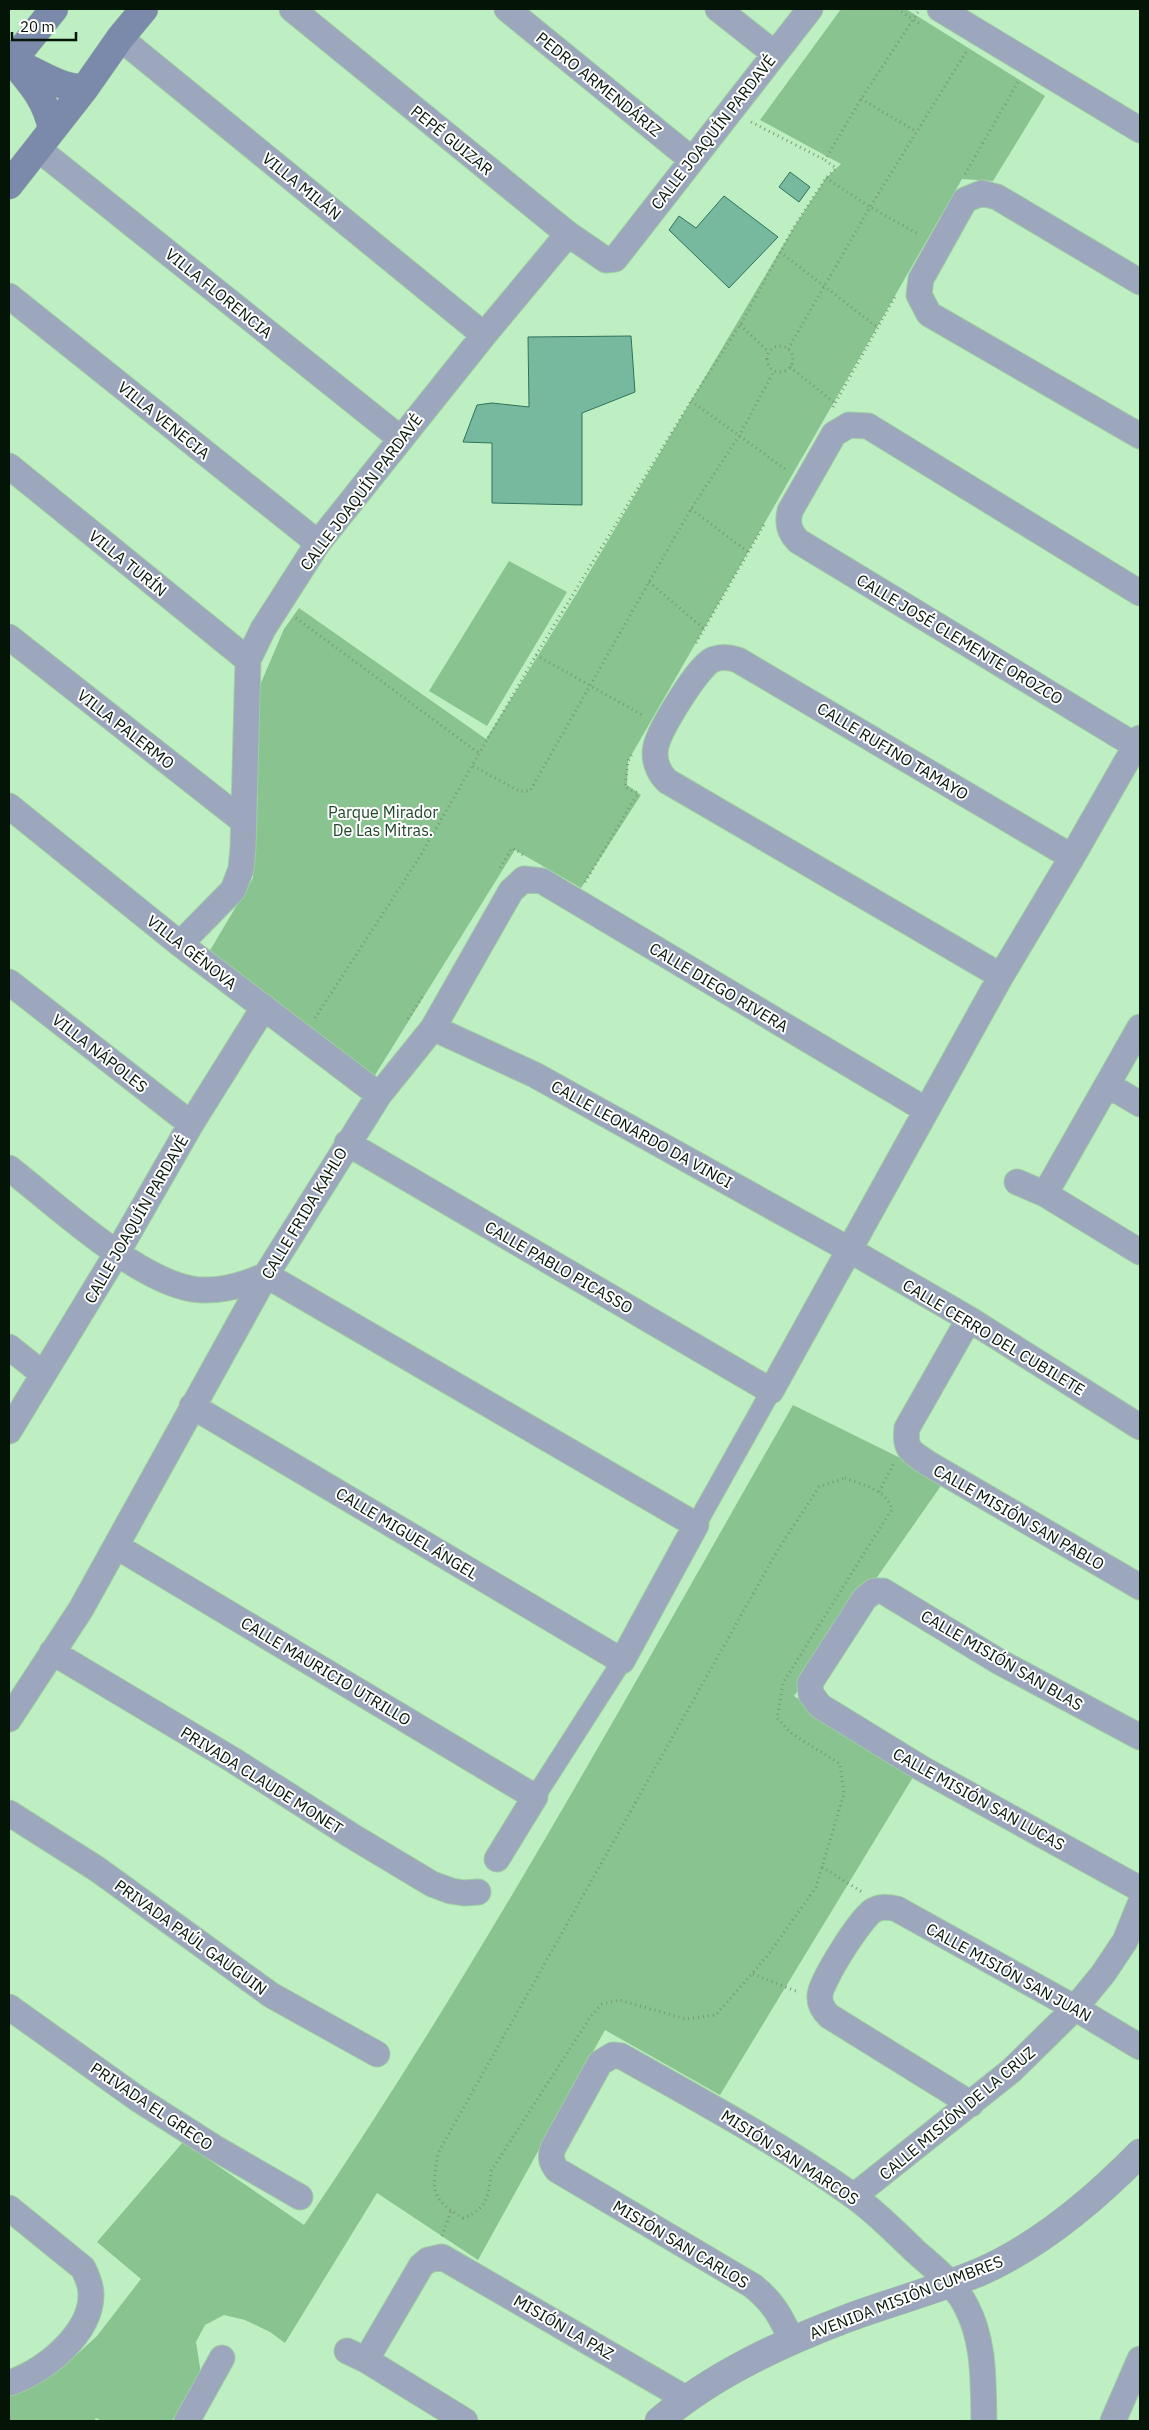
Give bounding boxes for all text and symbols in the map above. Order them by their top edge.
scale bar [12,10,76,42]
text: 20 m [20,17,55,36]
street label: PEDRO ARMENDÁRIZ [532,26,666,141]
street label: CALLE JOAQUÍN PARDAVÉ [646,50,780,213]
street label: PEPÉ GUIZAR [407,100,498,179]
street label: VILLA MILÁN [258,147,346,224]
street label: VILLA FLORENCIA [161,244,277,342]
street label: VILLA VENECIA [114,377,214,463]
street label: CALLE JOAQUÍN PARDAVÉ [295,409,426,574]
street label: VILLA TURÍN [85,525,172,600]
street label: CALLE JOSÉ CLEMENTE OROZCO [853,569,1067,709]
street label: VILLA PALERMO [73,685,179,773]
street label: CALLE RUFINO TAMAYO [814,698,972,804]
park label: Parque Mirador De Las Mitras. [328,802,438,840]
street label: VILLA GÉNOVA [143,910,242,993]
street label: CALLE DIEGO RIVERA [646,938,792,1036]
street label: VILLA NÁPOLES [48,1009,152,1097]
street label: CALLE LEONARDO DA VINCI [548,1076,736,1192]
street label: CALLE JOAQUÍN PARDAVÉ [79,1131,192,1307]
street label: CALLE FRIDA KAHLO [257,1144,351,1282]
street label: CALLE PABLO PICASSO [481,1216,637,1318]
street label: CALLE CERRO DEL CUBILETE [899,1275,1089,1399]
street label: CALLE MISIÓN SAN PABLO [930,1459,1109,1574]
street label: CALLE MIGUEL ÁNGEL [332,1482,482,1583]
street label: CALLE MISIÓN SAN BLAS [917,1605,1087,1715]
street label: CALLE MAURICIO UTRILLO [237,1612,415,1730]
street label: PRIVADA CLAUDE MONET [177,1722,347,1838]
street label: CALLE MISIÓN SAN LUCAS [890,1743,1069,1855]
street label: PRIVADA PAÚL GAUGUIN [111,1874,272,1999]
street label: CALLE MISIÓN SAN JUAN [923,1917,1096,2026]
street label: CALLE MISIÓN DE LA CRUZ [874,2041,1039,2184]
street label: PRIVADA EL GRECO [87,2058,217,2154]
street label: MISIÓN SAN MARCOS [718,2104,863,2209]
street label: MISIÓN SAN CARLOS [610,2195,753,2292]
street label: AVENIDA MISIÓN CUMBRES [806,2250,1006,2343]
street label: MISIÓN LA PAZ [510,2289,618,2364]

